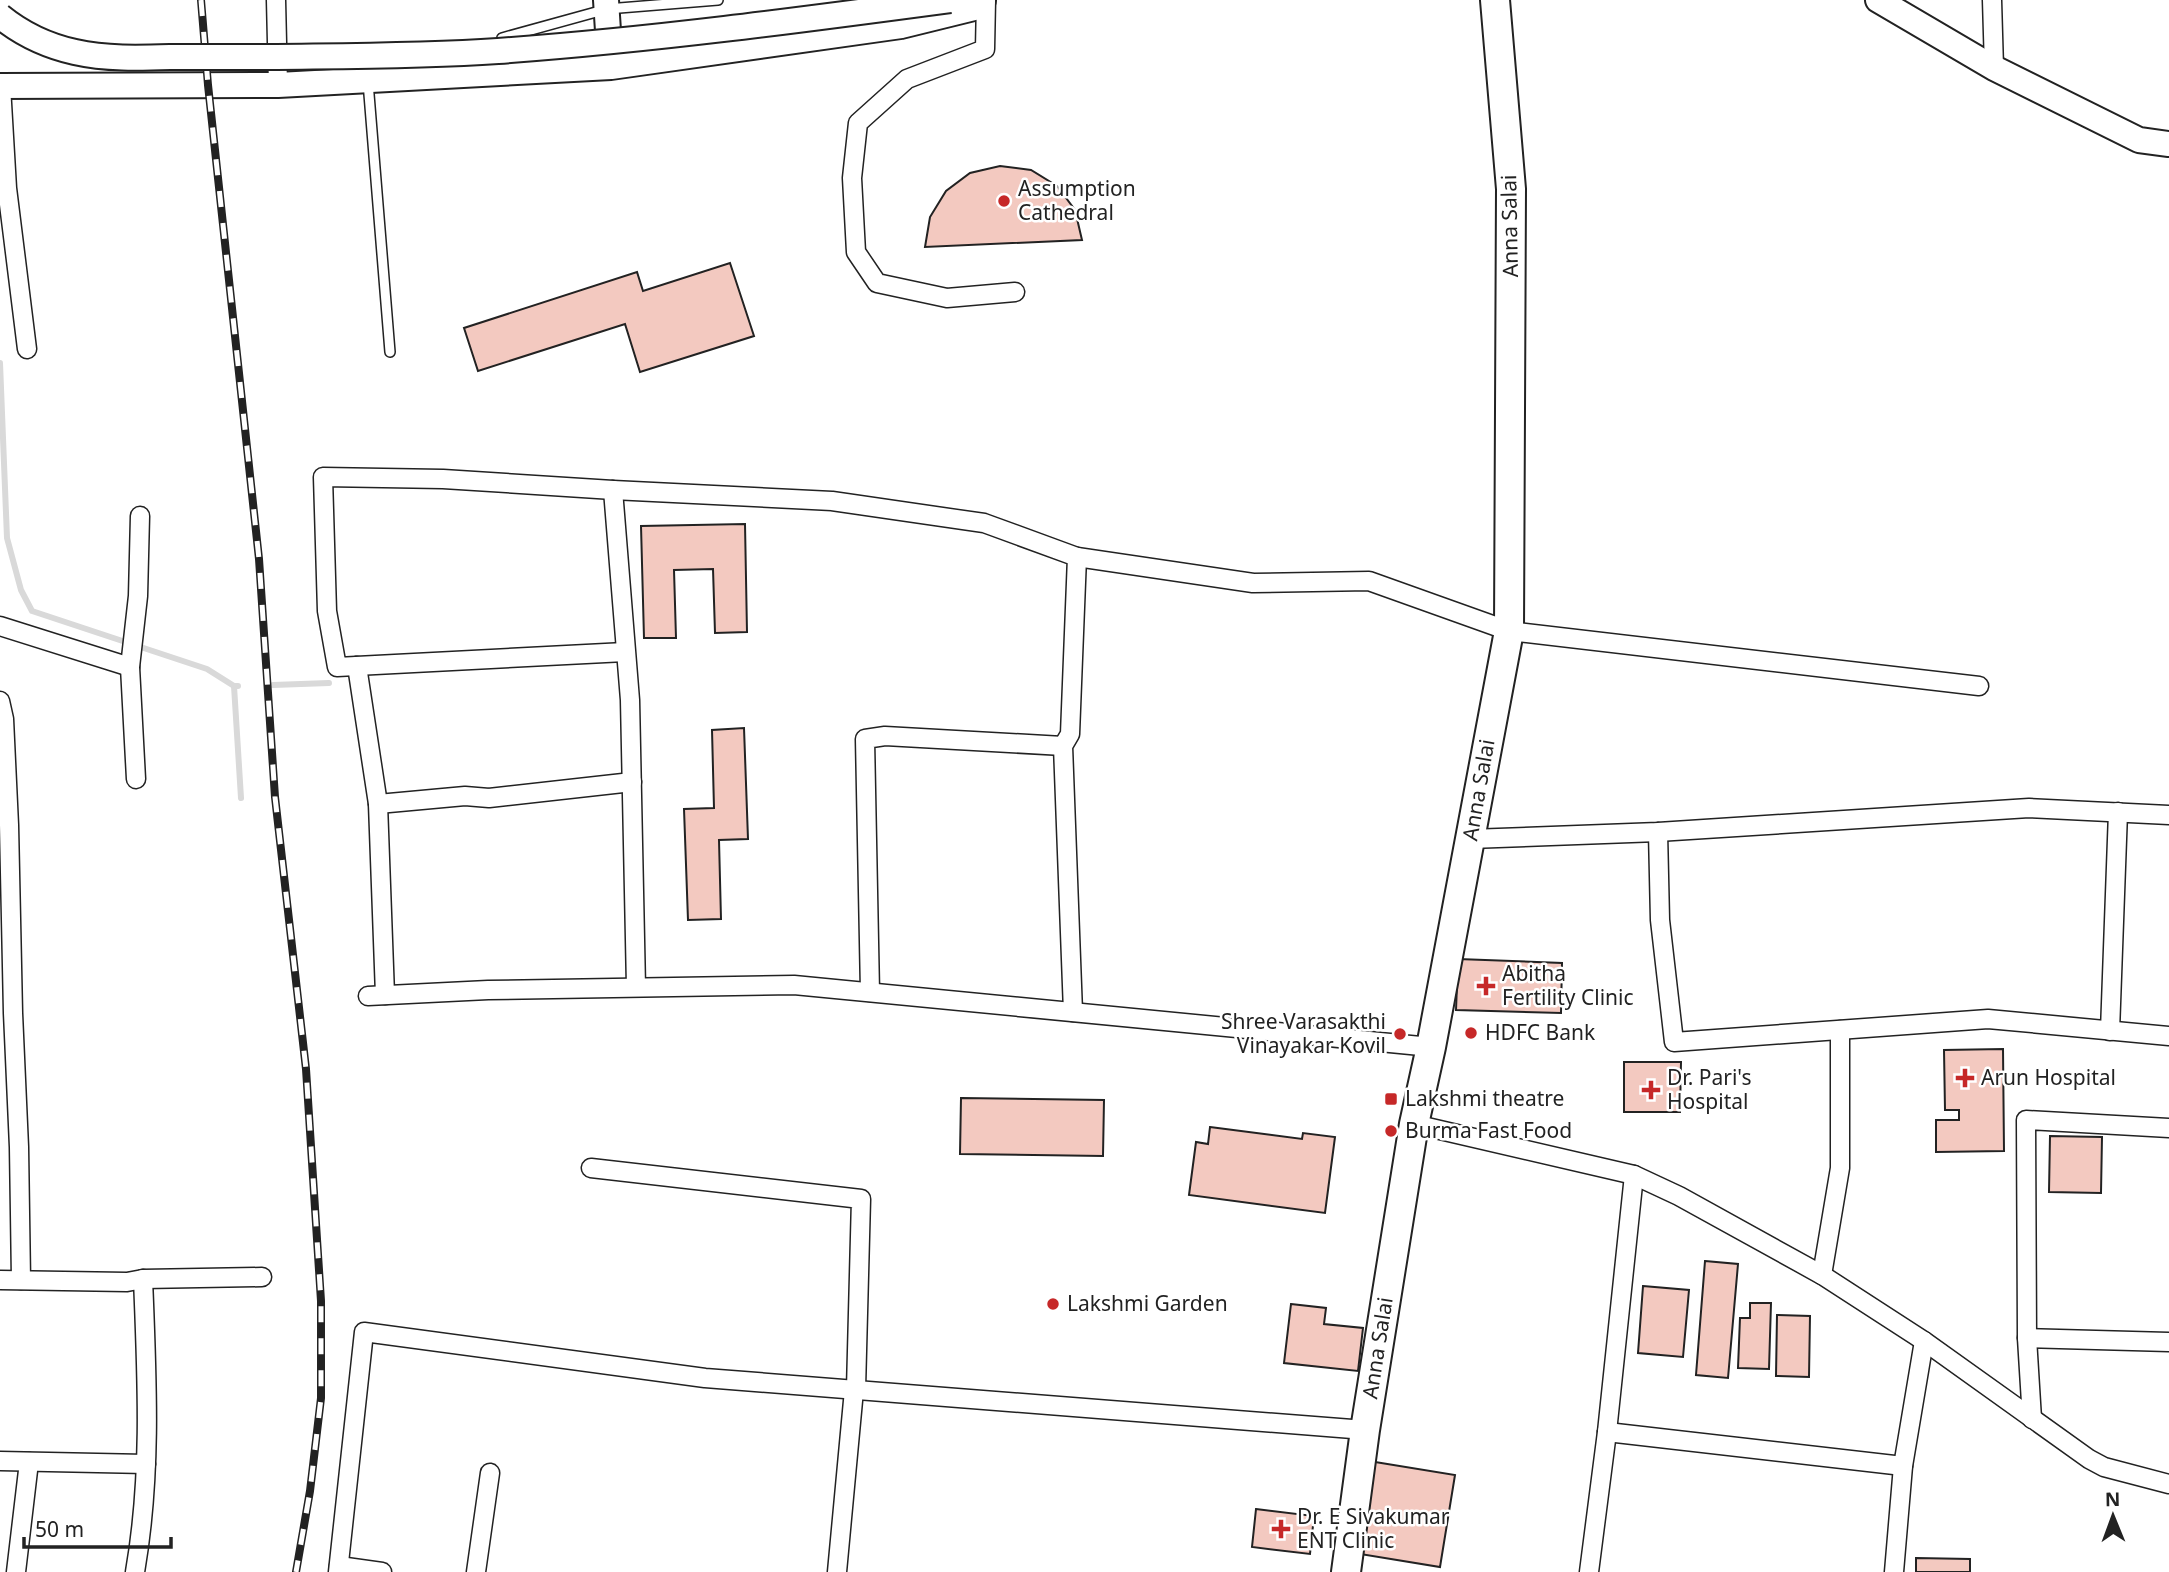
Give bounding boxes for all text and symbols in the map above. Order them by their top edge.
place label: Assumption Cathedral [1018,174,1136,226]
street label: Anna Salai [1494,175,1524,278]
marker: Assumption Cathedral [996,193,1012,209]
street label: Anna Salai [1455,737,1501,843]
place label: Abitha Fertility Clinic [1502,959,1634,1011]
marker: Abitha Fertility Clinic [1476,976,1496,996]
place label: Shree Varasakthi Vinayakar Kovil [1221,1007,1386,1059]
place label: HDFC Bank [1485,1018,1596,1046]
marker: HDFC Bank [1463,1025,1479,1041]
marker: Shree Varasakthi Vinayakar Kovil [1392,1026,1408,1042]
place label: Dr. Pari's Hospital [1667,1063,1751,1115]
place label: Arun Hospital [1981,1063,2116,1091]
marker: Arun Hospital [1955,1068,1975,1088]
marker: Dr. Pari's Hospital [1641,1080,1661,1100]
place label: Lakshmi theatre [1405,1084,1564,1112]
marker: Lakshmi theatre [1383,1091,1399,1107]
place label: Burma Fast Food [1405,1116,1572,1144]
marker: Burma Fast Food [1383,1123,1399,1139]
place label: Lakshmi Garden [1067,1289,1228,1317]
street label: Anna Salai [1355,1295,1399,1401]
marker: Lakshmi Garden [1045,1296,1061,1312]
north arrow [2078,1481,2148,1551]
text: N [2105,1486,2121,1512]
place label: Dr. E Sivakumar ENT Clinic [1297,1502,1450,1554]
scale bar [24,1506,172,1550]
text: 50 m [35,1515,84,1543]
marker: Dr. E Sivakumar ENT Clinic [1271,1519,1291,1539]

